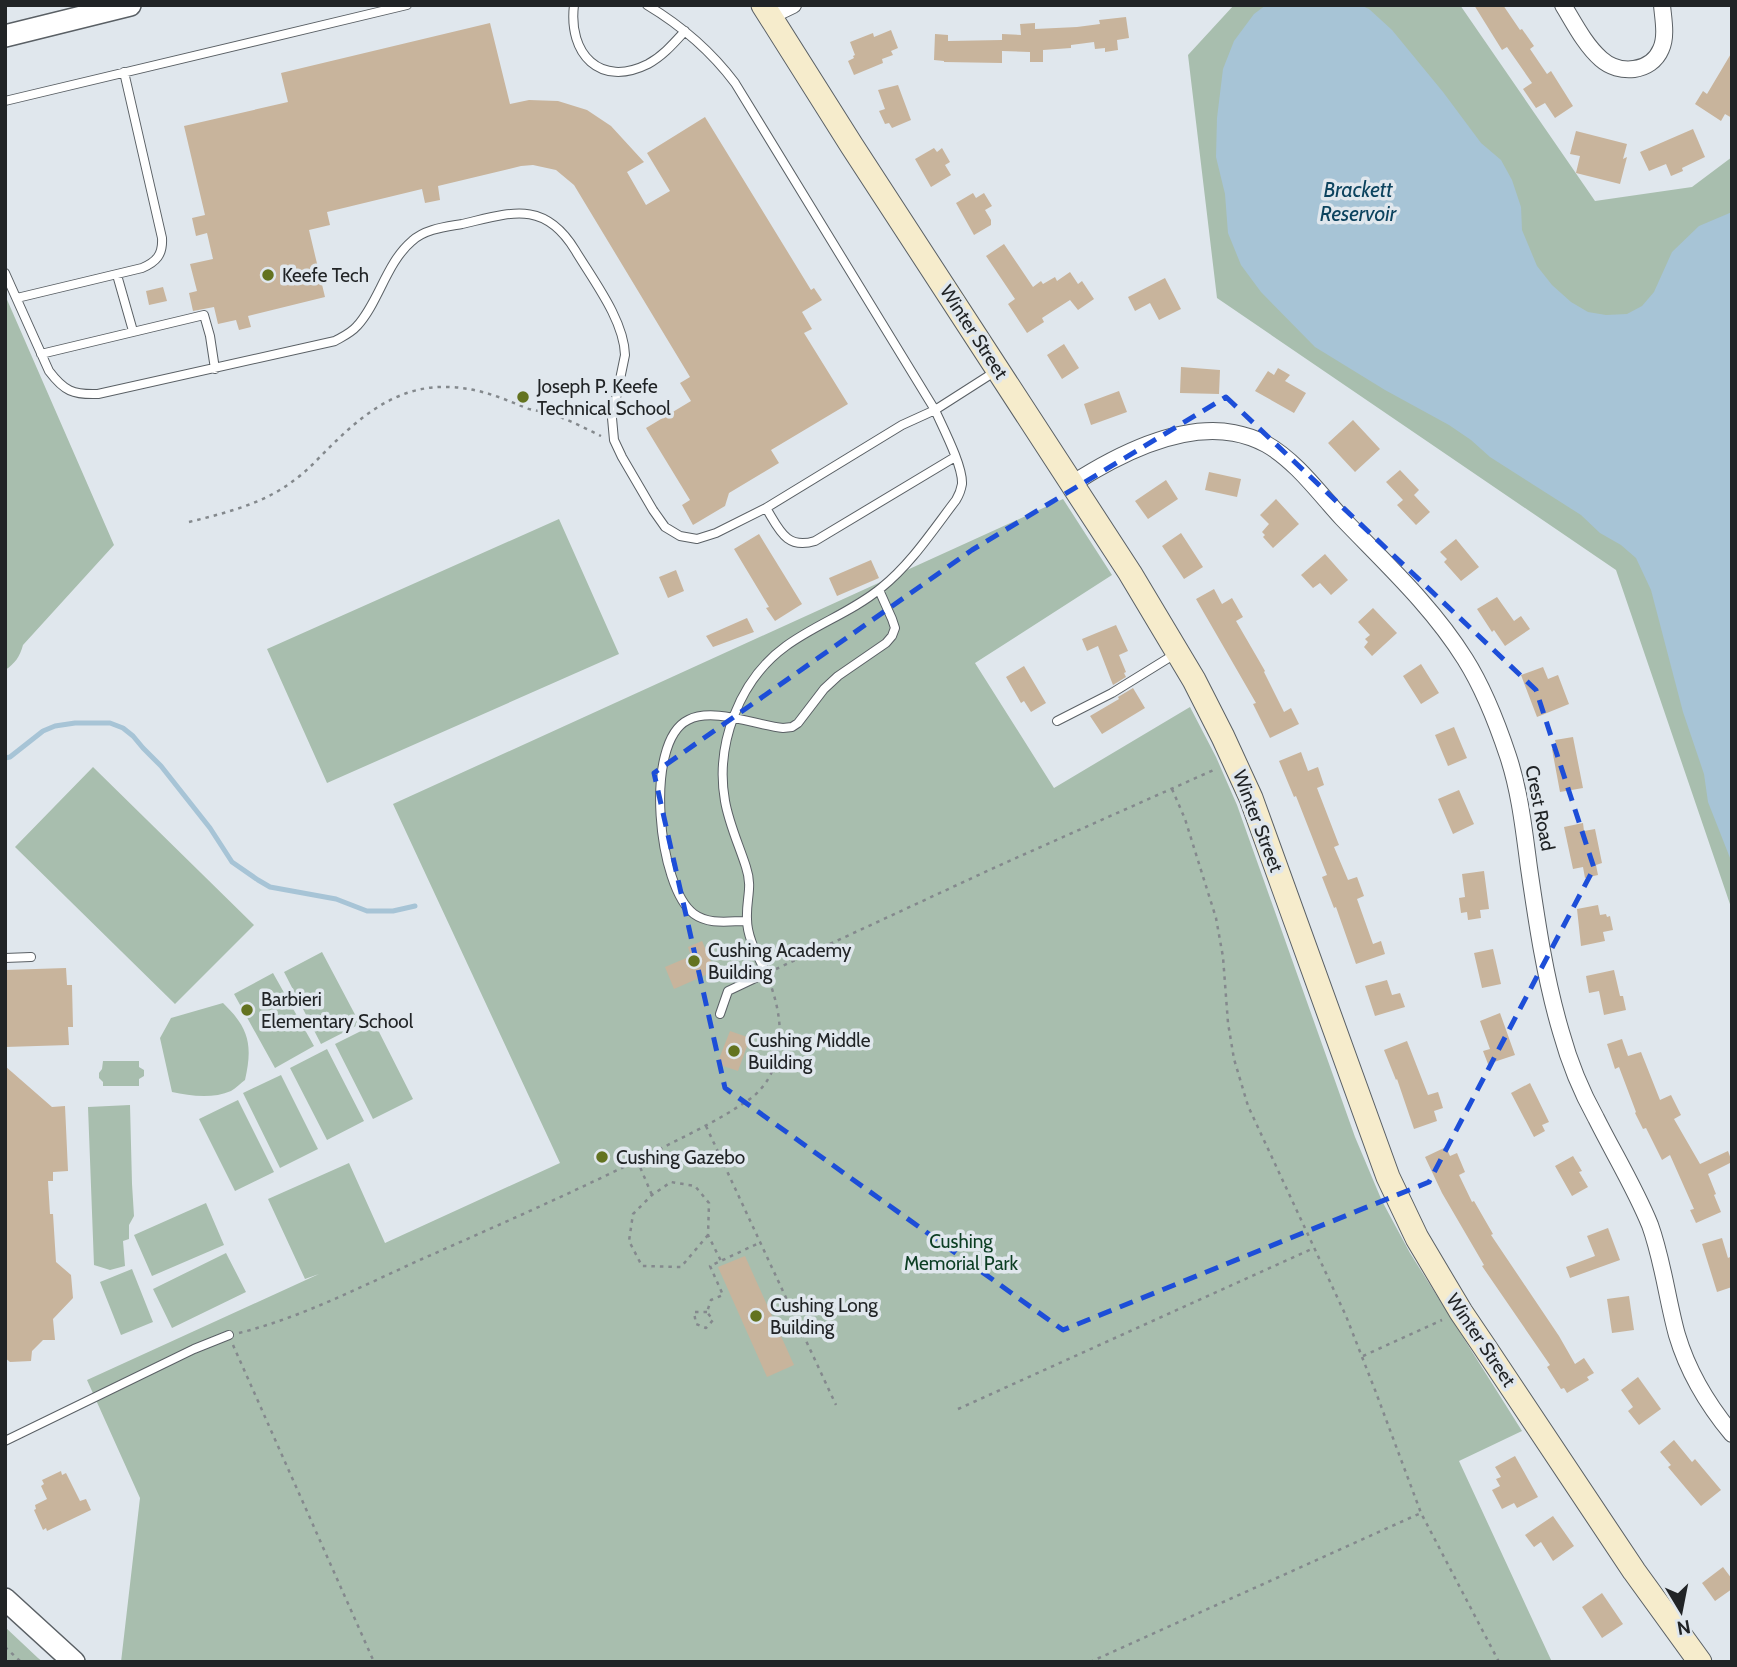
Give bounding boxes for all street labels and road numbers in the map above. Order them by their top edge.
street label: Winter Street [935,281,1013,384]
street label: Crest Road [1520,763,1560,853]
street label: Winter Street [1228,767,1288,876]
street label: Winter Street [1441,1289,1521,1392]

